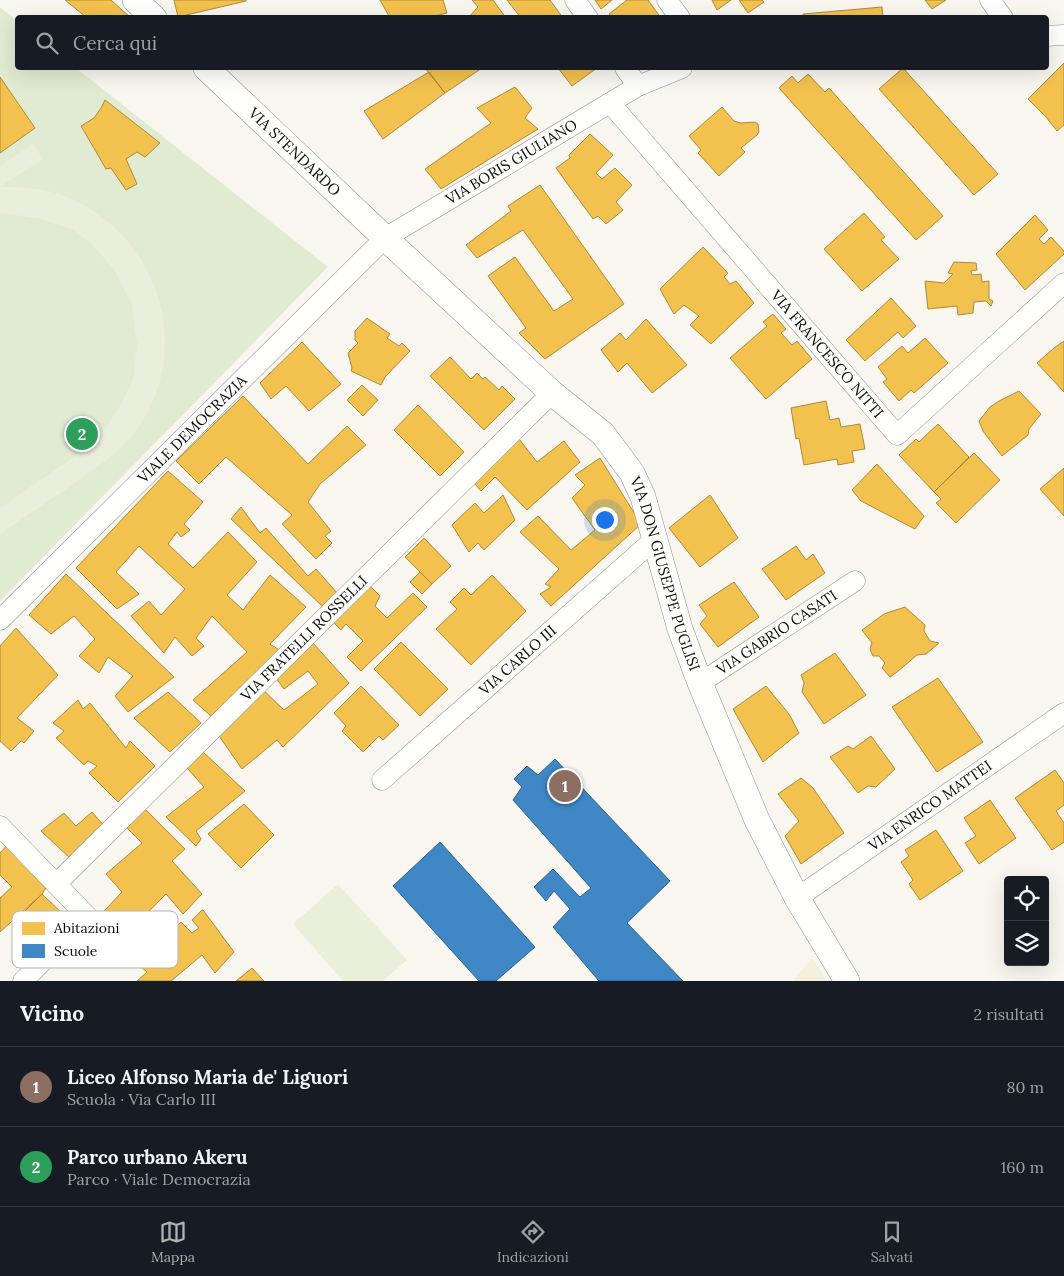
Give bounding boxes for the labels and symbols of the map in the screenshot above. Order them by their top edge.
street label: VIA STENDARDO [244,103,345,200]
street label: VIA BORIS GIULIANO [441,115,581,209]
street label: VIA FRANCESCO NITTI [766,285,888,422]
street label: VIALE DEMOCRAZIA [133,370,251,488]
pin: 2 [66,415,98,453]
street label: VIA DON GIUSEPPE PUGLISI [626,473,705,673]
your location [592,507,618,533]
street label: VIA FRATELLI ROSSELLI [236,571,371,706]
street label: VIA GABRIO CASATI [712,586,840,679]
street label: VIA CARLO III [474,621,560,700]
street label: VIA ENRICO MATTEI [864,756,995,855]
pin: 1 [549,767,581,805]
legend [12,911,178,968]
text: Abitazioni [53,919,119,937]
text: Scuole [54,942,98,960]

